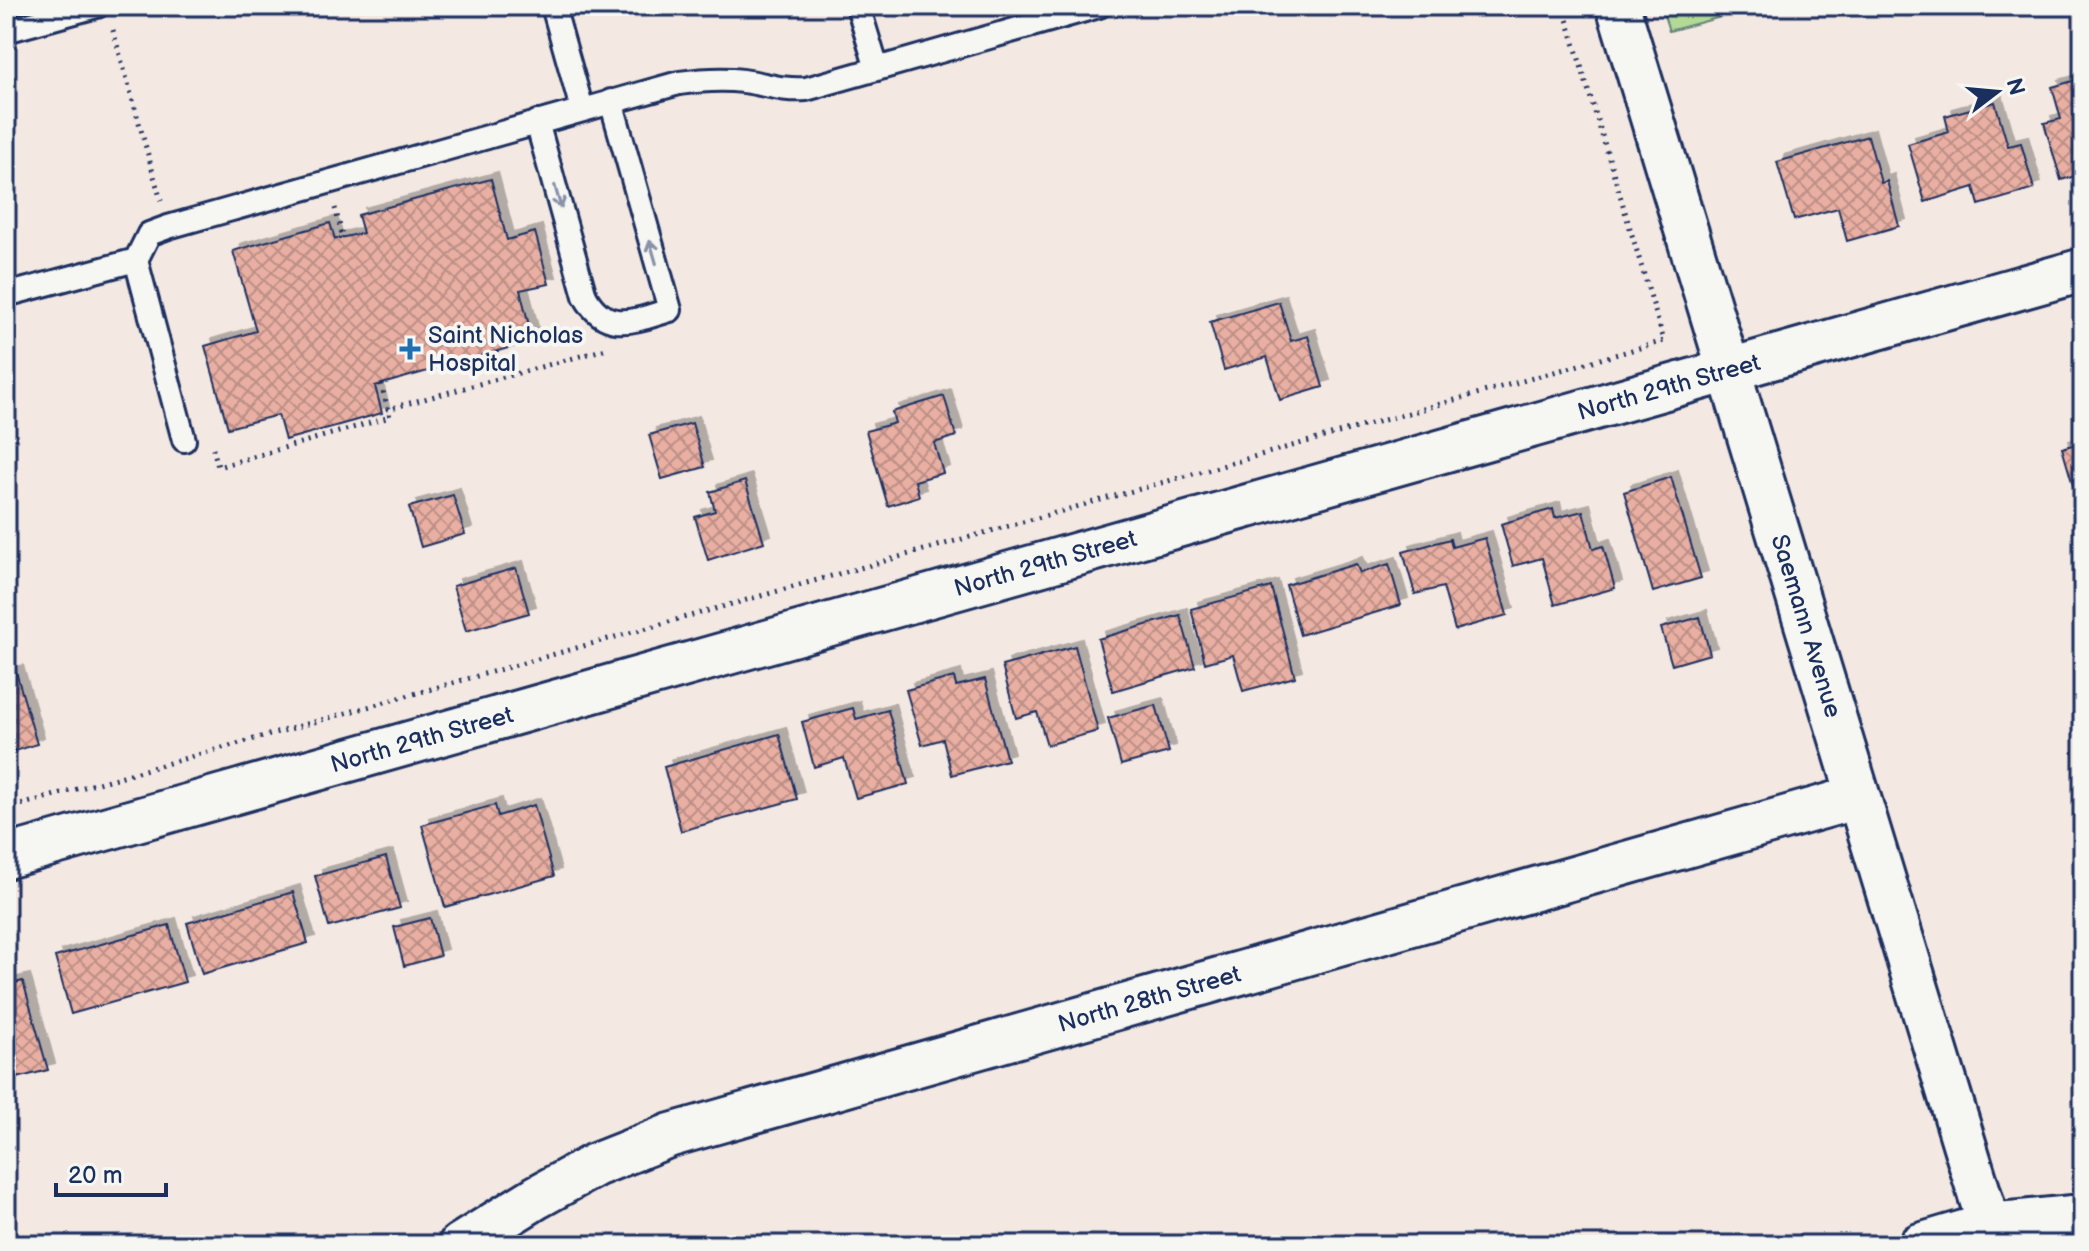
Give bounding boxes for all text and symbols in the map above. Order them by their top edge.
north arrow [1957,52,2037,132]
text: N [2000,75,2030,99]
one-way arrow [551,184,566,210]
one-way arrow [645,240,660,266]
place label: Saint Nicholas Hospital [428,321,583,378]
marker: Saint Nicholas Hospital [399,338,421,360]
street label: North 29th Street [1574,348,1764,427]
street label: North 29th Street [951,524,1141,603]
street label: Saemann Avenue [1765,531,1848,721]
street label: North 29th Street [327,700,517,780]
street label: North 28th Street [1055,959,1245,1039]
scale bar [56,1147,166,1197]
text: 20 m [68,1161,123,1190]

